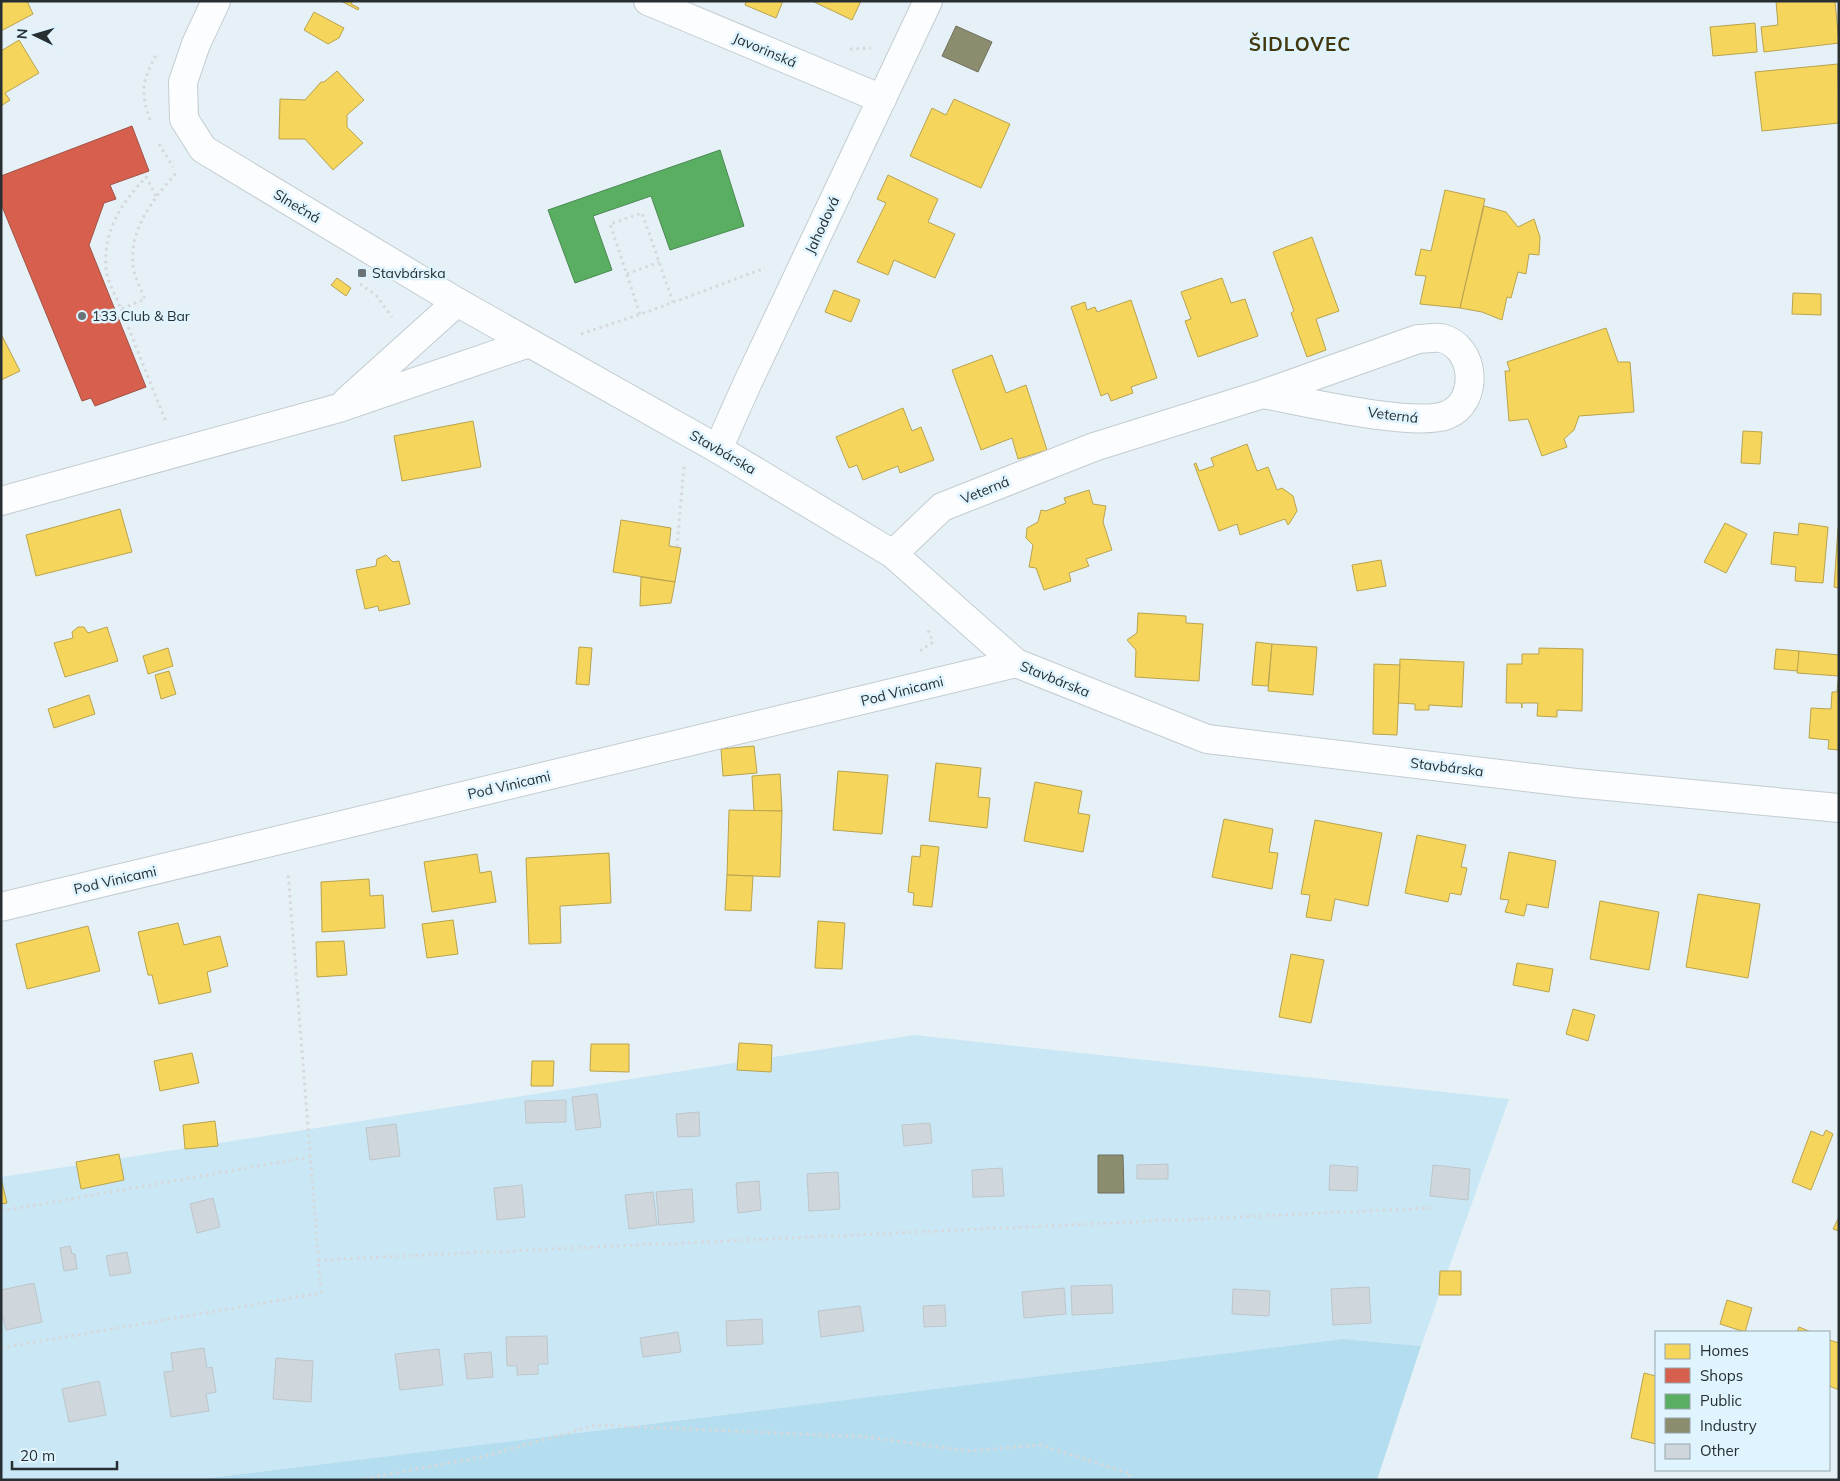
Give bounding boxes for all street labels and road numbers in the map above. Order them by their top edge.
street label: Javorinská [730,29,800,71]
street label: Slnečná [270,185,324,227]
street label: Jahodová [801,193,843,257]
street label: Veterná [1367,403,1419,427]
street label: Stavbárska [687,426,759,478]
street label: Veterná [958,472,1012,508]
street label: Stavbárska [1017,657,1093,701]
street label: Pod Vinicami [859,672,945,710]
street label: Stavbárska [1409,754,1485,780]
street label: Pod Vinicami [466,767,552,803]
street label: Pod Vinicami [72,862,158,898]

